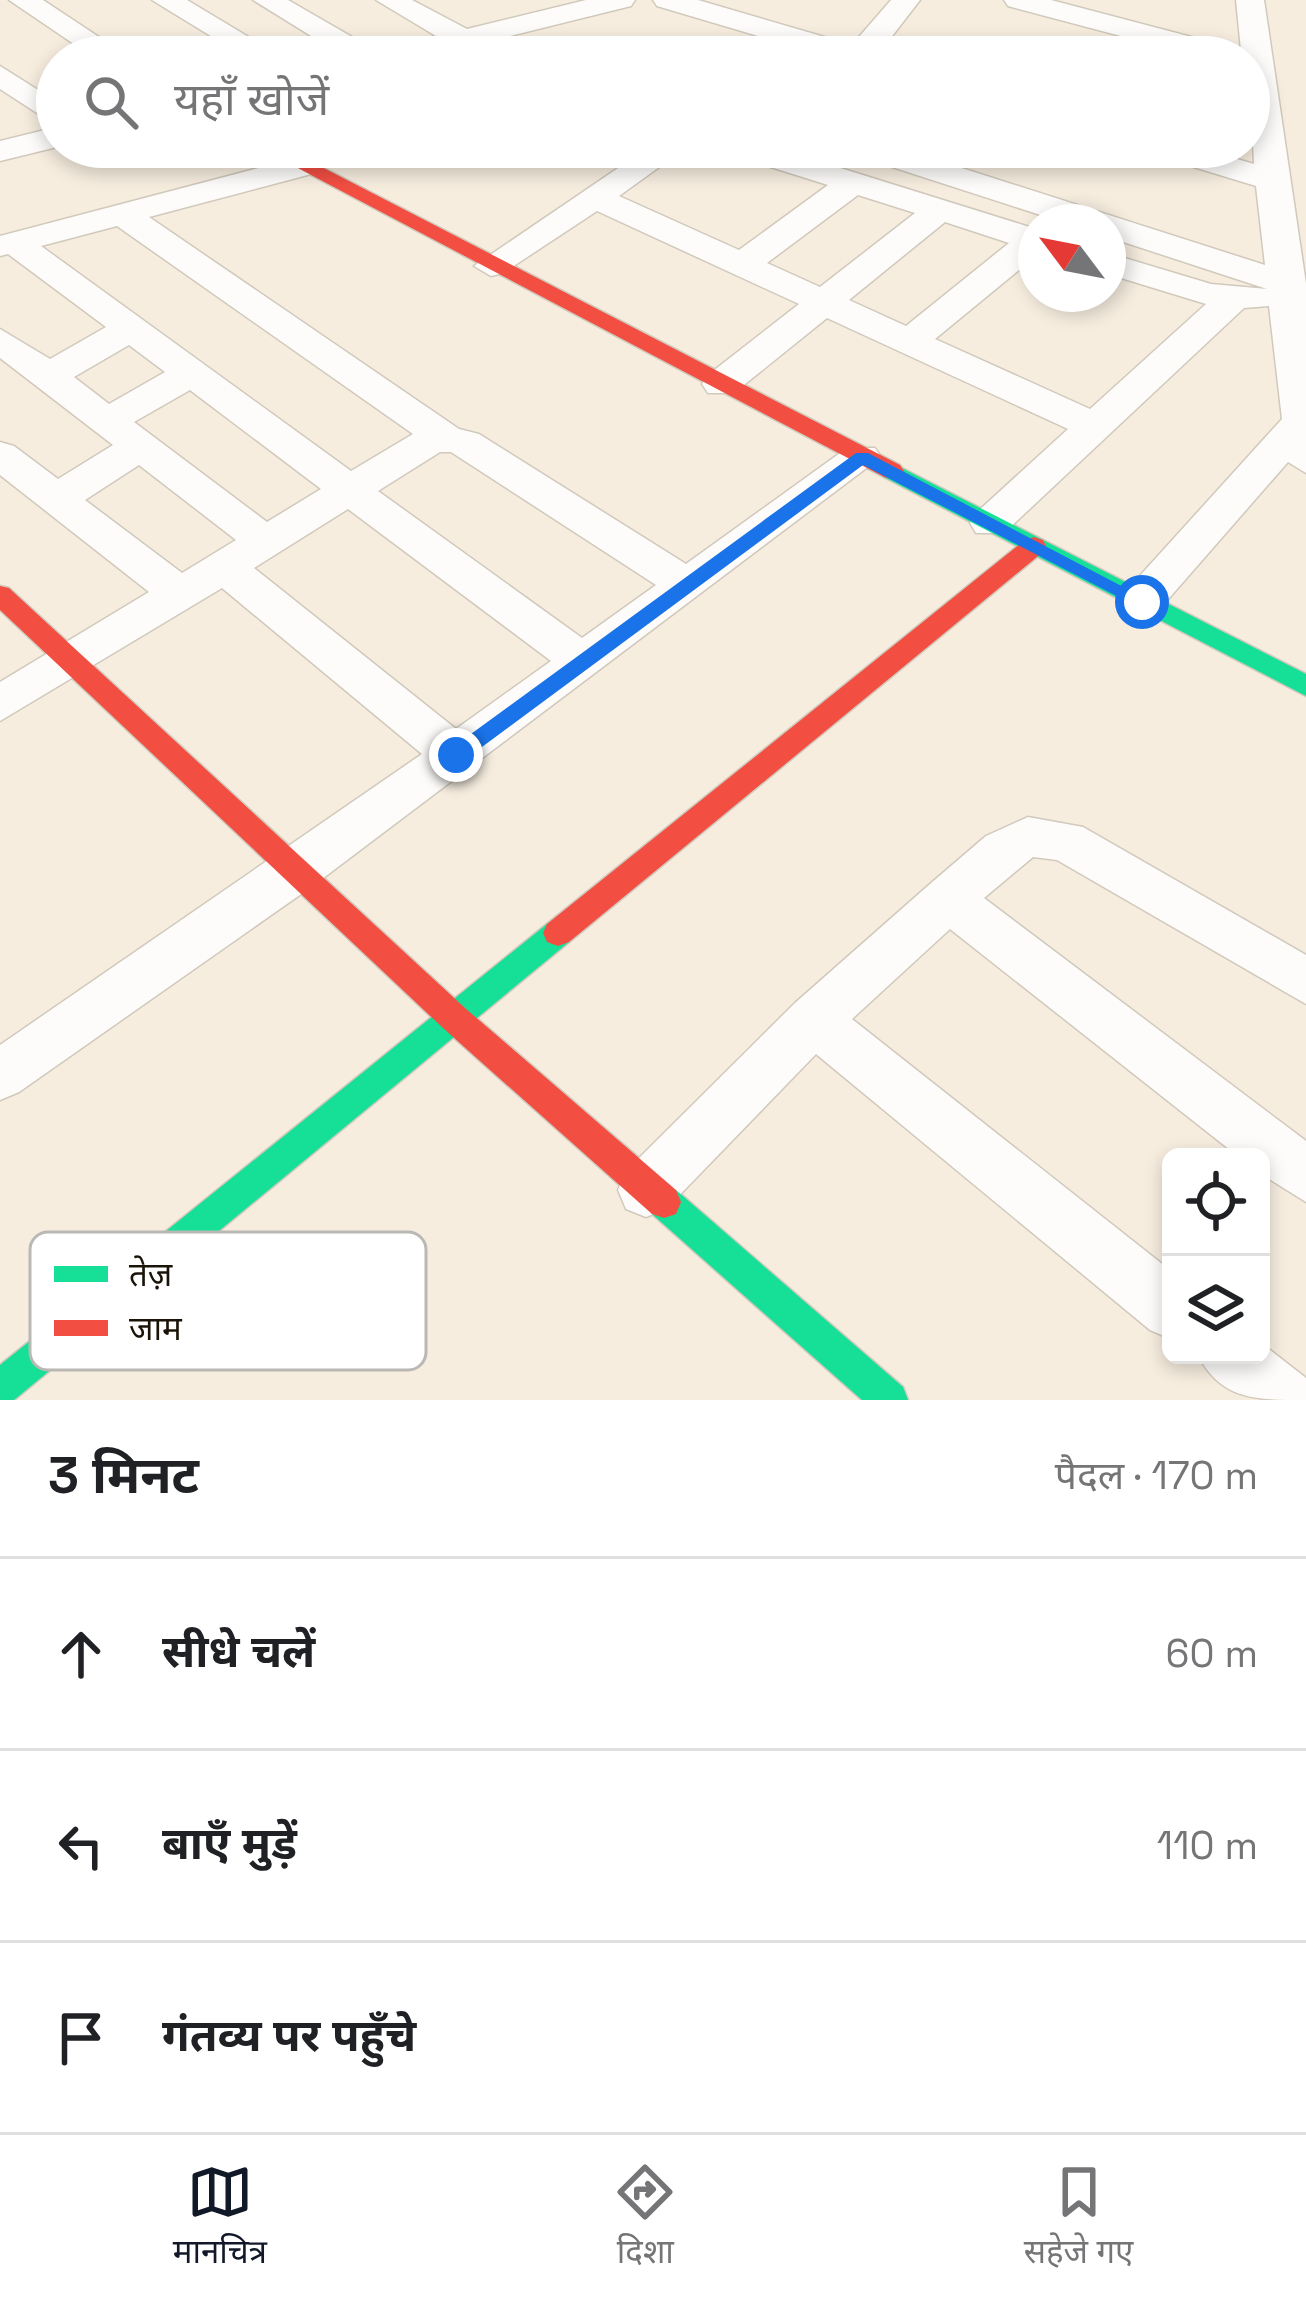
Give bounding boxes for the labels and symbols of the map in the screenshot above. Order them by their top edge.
north arrow [1018,204,1126,312]
route start [1115,575,1169,629]
route end [429,728,483,782]
legend [30,1232,426,1370]
text: तेज़ [129,1254,173,1296]
text: जाम [129,1308,183,1350]

